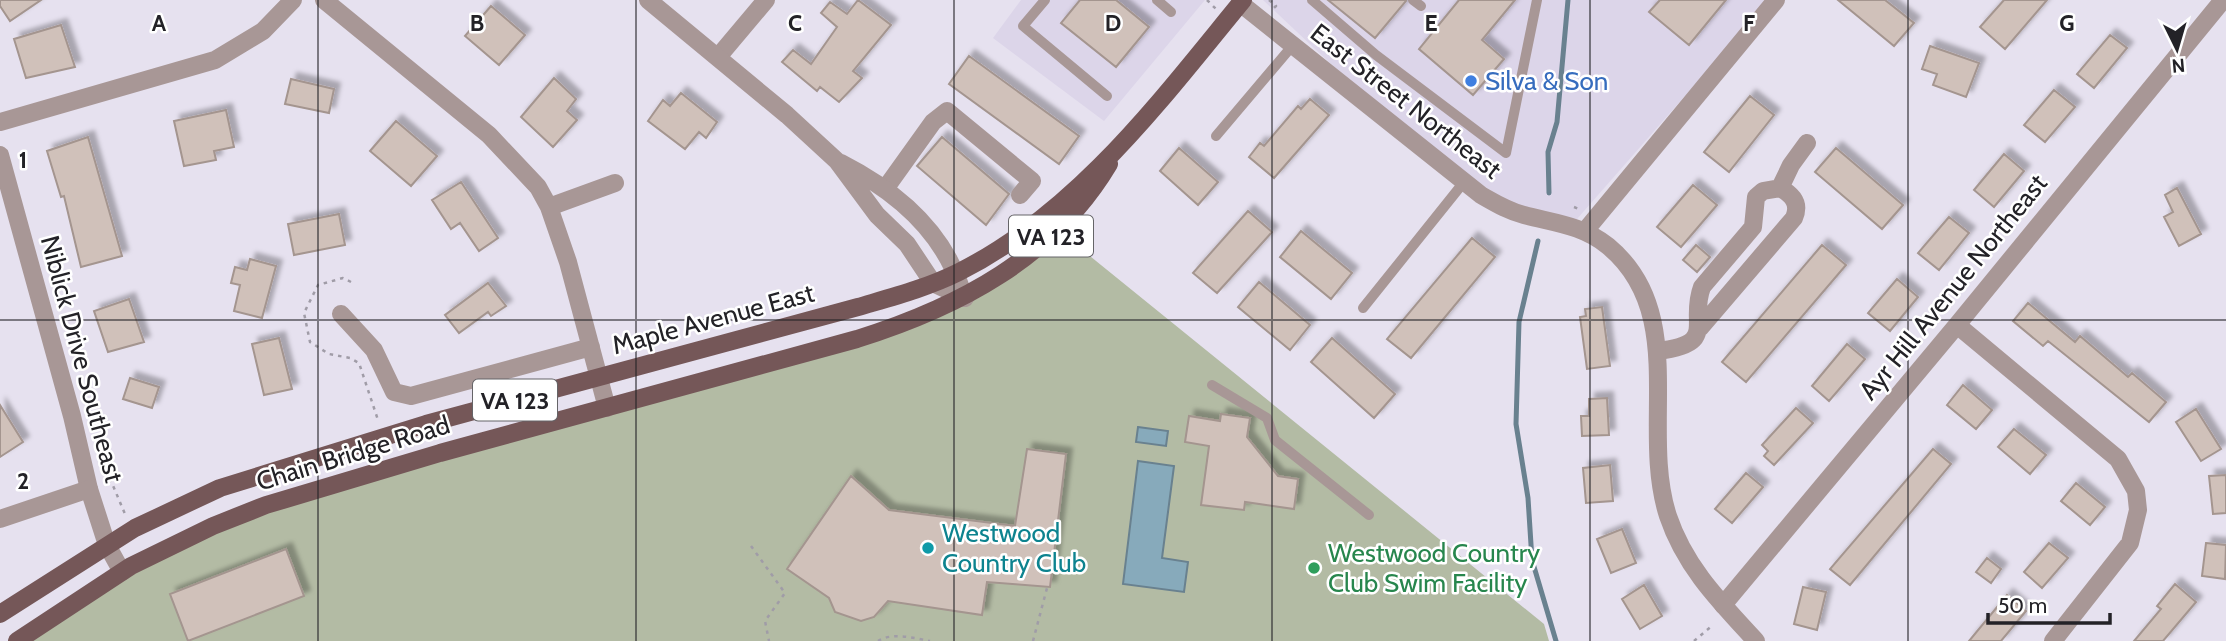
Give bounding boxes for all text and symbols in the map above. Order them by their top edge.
text: A [152,9,167,37]
text: B [470,9,484,37]
text: C [788,9,802,37]
text: D [1105,9,1121,37]
text: F [1743,9,1755,37]
text: G [2059,9,2075,37]
north arrow [2142,14,2212,84]
street label: East Street Northeast [1304,17,1508,185]
text: N [2171,53,2186,77]
place label: Silva & Son [1485,65,1608,97]
marker: Silva & Son [1463,73,1479,89]
text: 1 [19,146,27,174]
street label: Ayr Hill Avenue Northeast [1852,168,2054,406]
road number: VA 123 [1009,216,1093,256]
street label: Niblick Drive Southeast [34,232,130,486]
street label: Maple Avenue East [609,277,818,361]
road number: VA 123 [473,380,557,421]
street label: Chain Bridge Road [252,408,454,498]
text: 2 [17,467,29,495]
place label: Westwood Country Club [942,517,1086,579]
place label: Westwood Country Club Swim Facility [1328,537,1540,599]
marker: Westwood Country Club [920,540,936,556]
marker: Westwood Country Club Swim Facility [1306,560,1322,576]
scale bar [1988,582,2110,626]
text: 50 m [1998,593,2047,618]

